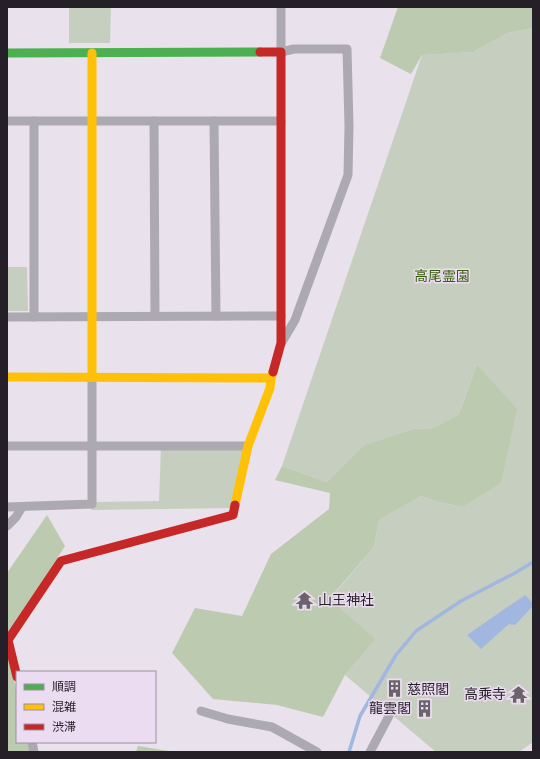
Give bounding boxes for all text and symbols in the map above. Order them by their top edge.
park label: 高尾霊園 [414,268,470,284]
temple icon: 山王神社 [295,590,315,610]
place label: 山王神社 [318,592,374,608]
legend [16,671,156,743]
building icon: 慈照閣 [384,679,404,699]
text: 順調 [52,680,76,694]
place label: 慈照閣 [407,681,449,697]
temple icon: 高乘寺 [509,684,529,704]
place label: 高乘寺 [464,686,506,702]
building icon: 龍雲閣 [414,698,434,718]
text: 混雑 [52,700,76,714]
place label: 龍雲閣 [369,700,411,716]
text: 渋滞 [52,720,76,734]

